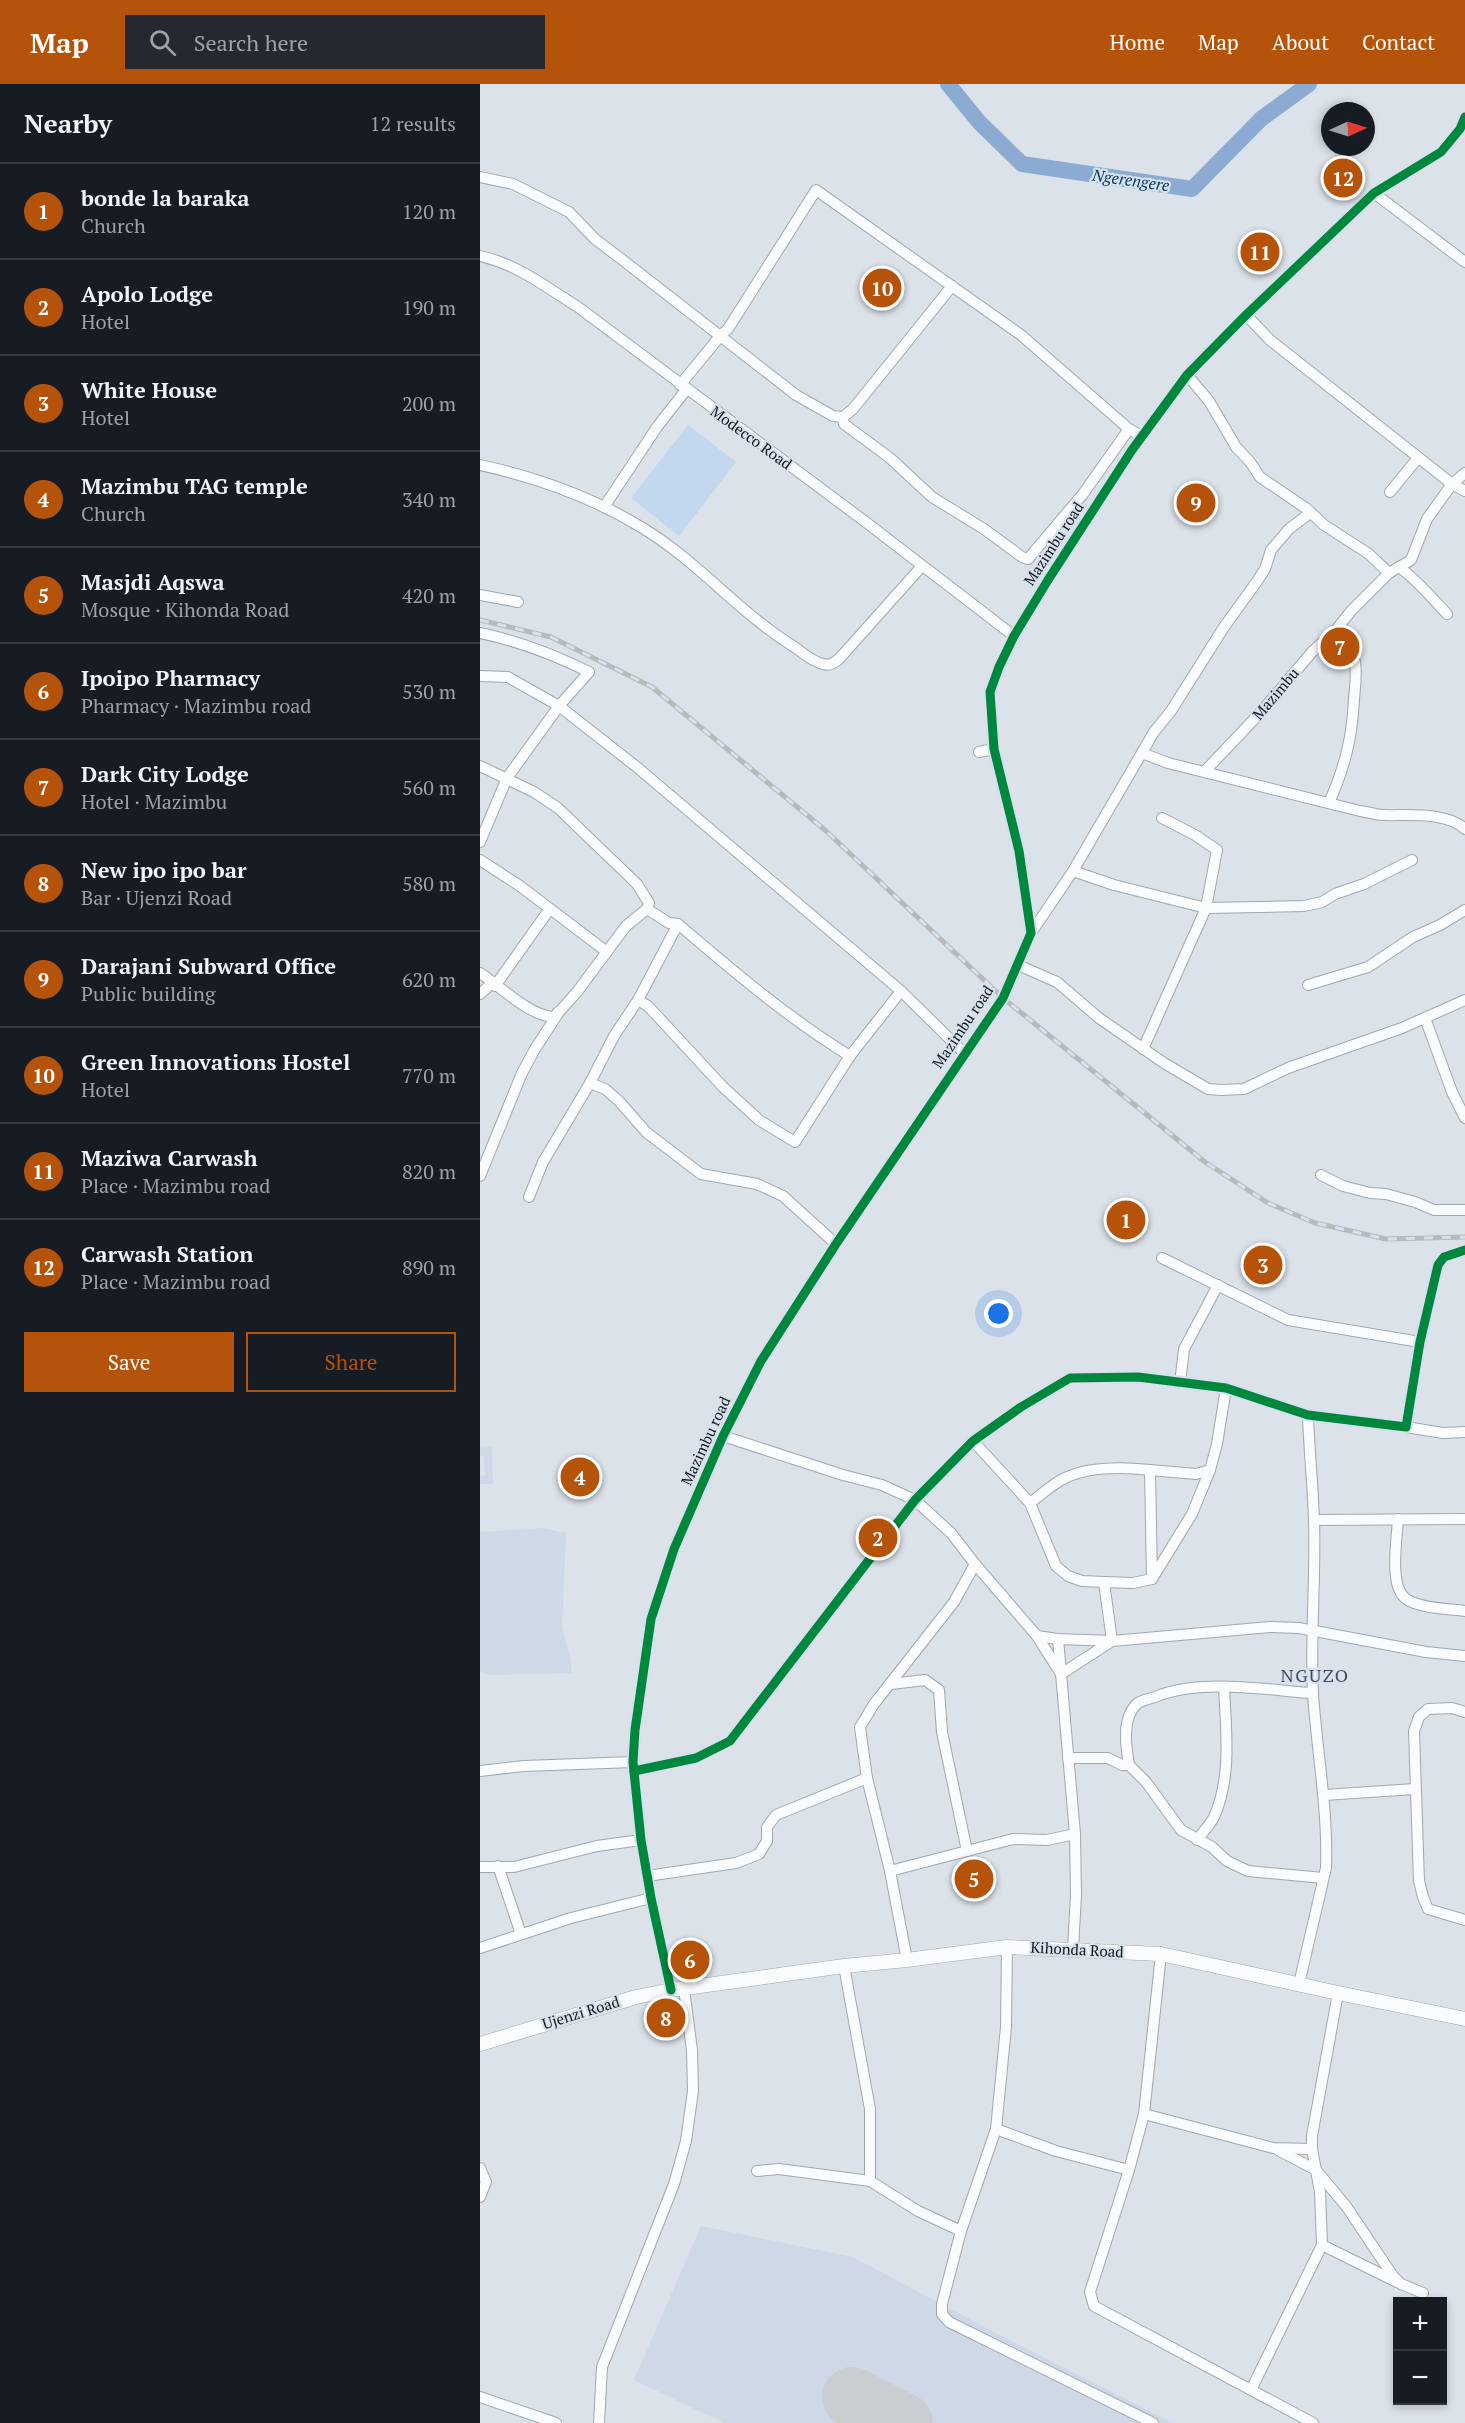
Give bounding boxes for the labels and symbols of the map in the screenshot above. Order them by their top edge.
north arrow [1321,102,1375,156]
pin: 12 [1324,156,1362,200]
water label: Ngerengere [1090,164,1171,196]
pin: 11 [1240,230,1280,274]
pin: 10 [862,266,902,310]
street label: Modecco Road [707,401,796,474]
pin: 9 [1176,480,1216,526]
street label: Mazimbu road [1019,498,1088,589]
pin: 7 [1320,624,1360,670]
street label: Mazimbu [1248,663,1303,724]
street label: Mazimbu road [927,981,997,1072]
pin: 1 [1106,1198,1146,1242]
pin: 3 [1244,1242,1282,1288]
your location [984,1299,1013,1328]
street label: Mazimbu road [676,1393,734,1488]
pin: 4 [560,1454,600,1500]
pin: 2 [858,1516,898,1560]
district label: NGUZO [1280,1663,1350,1687]
pin: 5 [954,1856,994,1902]
street label: Kihonda Road [1030,1937,1124,1961]
pin: 6 [670,1938,710,1982]
street label: Ujenzi Road [540,1991,622,2033]
pin: 8 [646,1996,686,2040]

